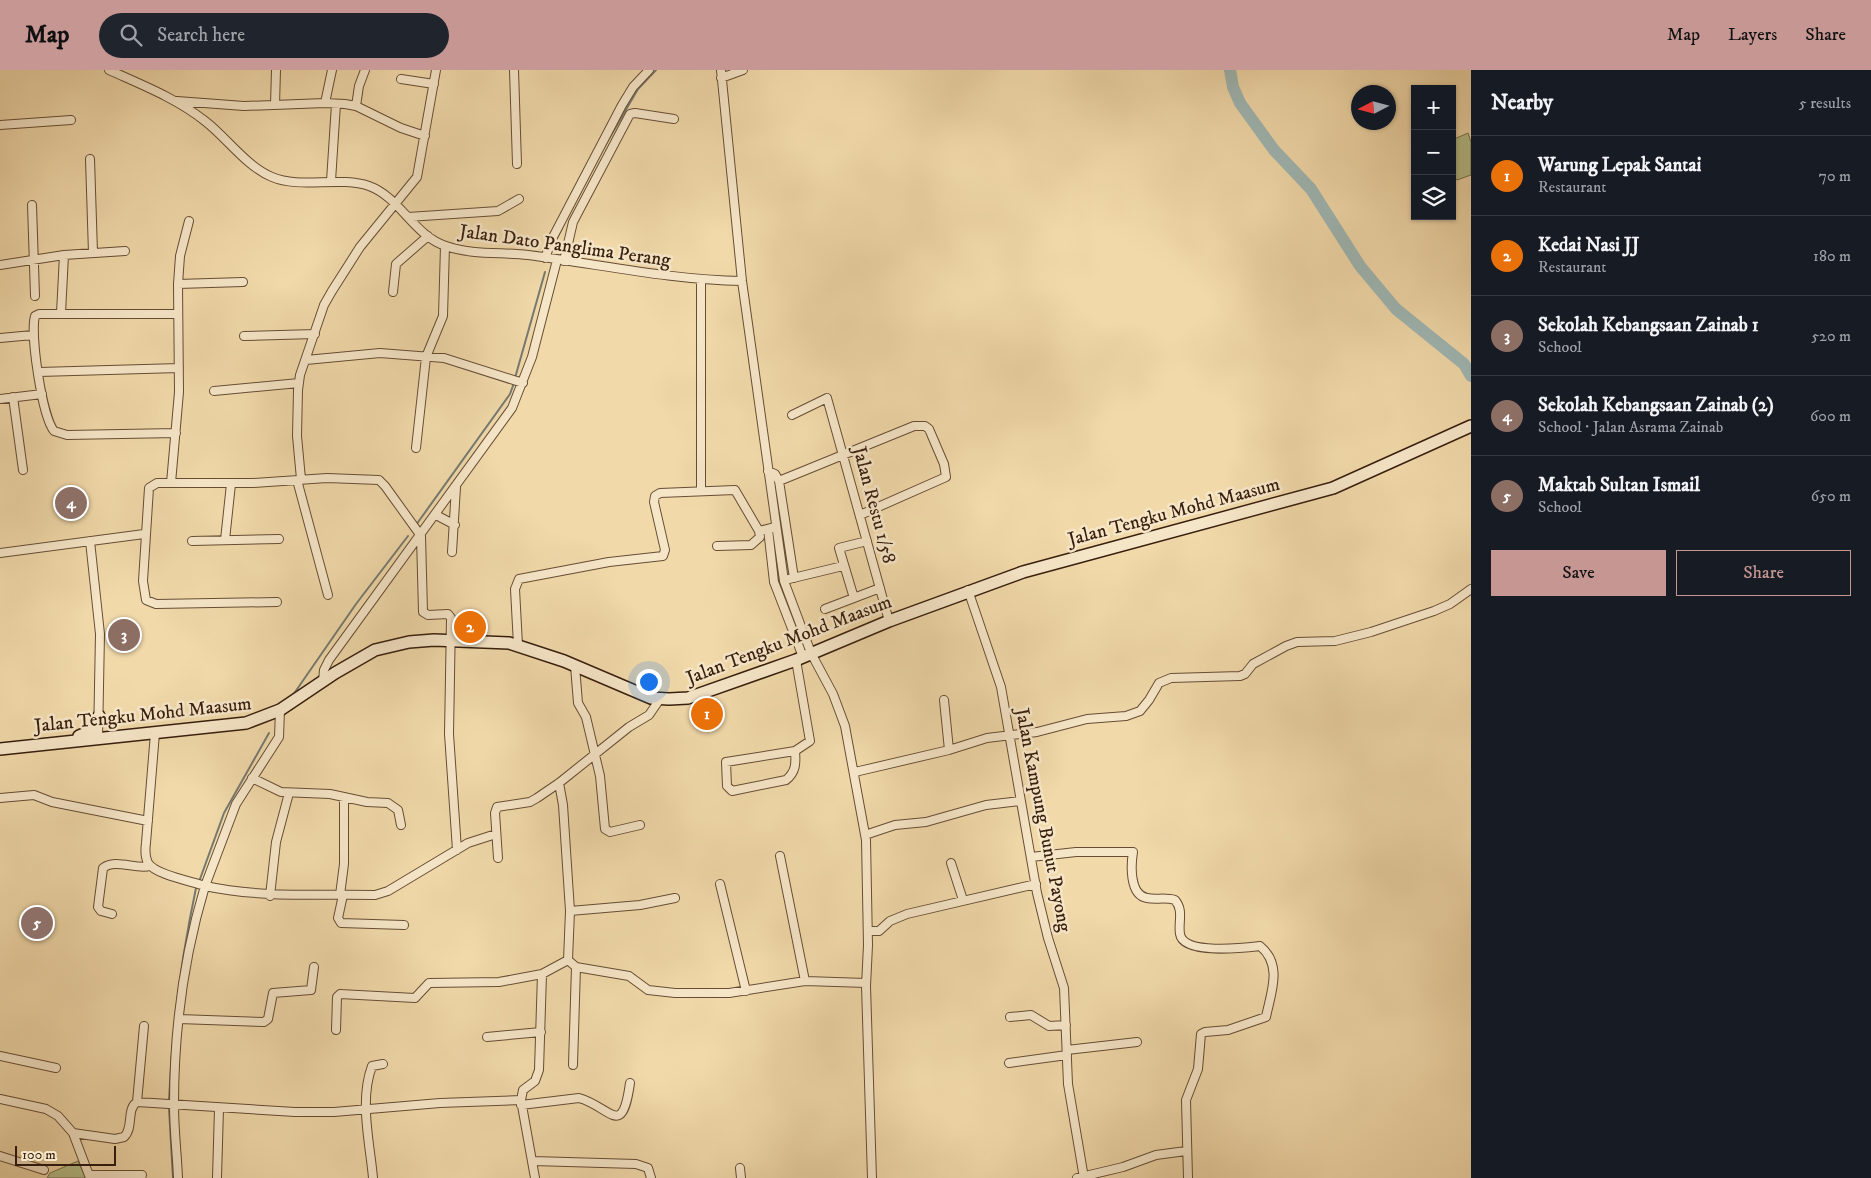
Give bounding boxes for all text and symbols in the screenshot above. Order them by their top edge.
search box [99,13,449,58]
text: Map [25,20,69,50]
icon: search [117,21,145,49]
text: Search here [157,24,245,47]
text: Map [1667,24,1700,46]
text: Layers [1728,24,1777,46]
text: Share [1805,24,1846,46]
north arrow [1351,85,1396,130]
map controls [1411,85,1456,220]
button: + [1411,85,1456,130]
text: Nearby [1491,90,1553,116]
text: 5 results [1799,93,1851,113]
button: − [1411,130,1456,175]
text: Warung Lepak Santai [1538,154,1701,177]
text: 1 [1504,166,1510,186]
text: 70 m [1819,166,1851,186]
button: layers [1411,175,1456,220]
text: Restaurant [1538,177,1606,197]
street label: Jalan Dato Panglima Perang [456,220,673,272]
text: Kedai Nasi JJ [1538,234,1639,257]
text: 2 [1503,246,1511,266]
text: 180 m [1813,246,1851,266]
text: Restaurant [1538,257,1606,277]
text: Sekolah Kebangsaan Zainab 1 [1538,314,1759,337]
text: 3 [1504,326,1510,346]
text: 520 m [1811,326,1851,346]
text: School [1538,337,1582,357]
text: Sekolah Kebangsaan Zainab (2) [1538,394,1774,417]
text: 4 [1502,406,1512,426]
text: 600 m [1810,406,1851,426]
text: School · Jalan Asrama Zainab [1538,417,1723,437]
street label: Jalan Restu 1/58 [847,442,901,566]
street label: Jalan Tengku Mohd Maasum [1064,473,1282,552]
text: Maktab Sultan Ismail [1538,474,1700,497]
pin: 4 [55,484,87,522]
text: 5 [1503,486,1511,506]
text: 650 m [1811,486,1851,506]
text: School [1538,497,1582,517]
button: Save [1491,550,1666,596]
button: Share [1676,550,1851,596]
street label: Jalan Tengku Mohd Maasum [681,590,895,691]
pin: 2 [454,608,486,646]
pin: 3 [108,616,140,654]
your location [636,669,662,695]
street label: Jalan Tengku Mohd Maasum [31,692,253,738]
pin: 1 [691,695,723,733]
street label: Jalan Kampung Bunut Payong [1010,704,1076,935]
pin: 5 [21,904,53,942]
scale bar [15,1143,116,1166]
text: 100 m [22,1146,56,1164]

